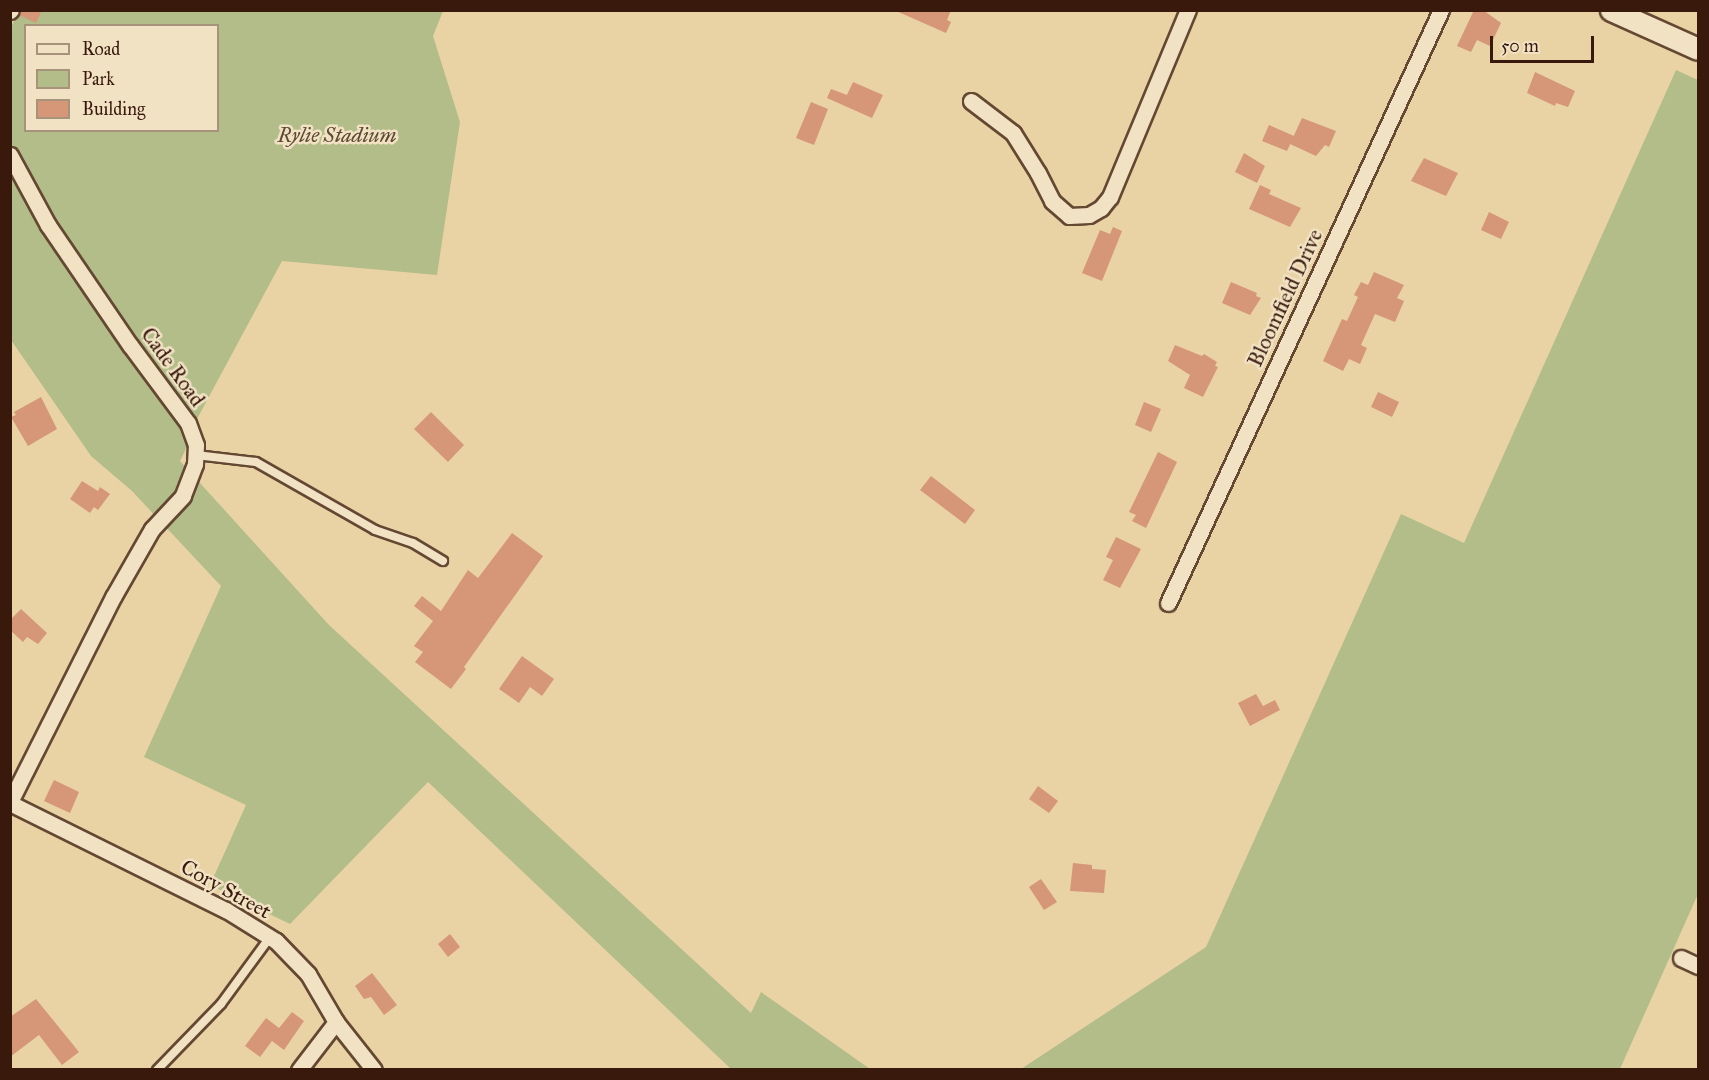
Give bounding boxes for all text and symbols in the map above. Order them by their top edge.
legend [24,24,219,132]
scale bar [1493,24,1596,62]
text: 50 m [1501,35,1539,57]
text: Road [82,38,120,60]
text: Park [82,68,115,90]
text: Building [82,98,145,120]
park label: Rylie Stadium [278,122,396,148]
street label: Bloomfield Drive [1242,225,1328,371]
street label: Cade Road [136,322,210,412]
street label: Cory Street [176,854,276,924]

